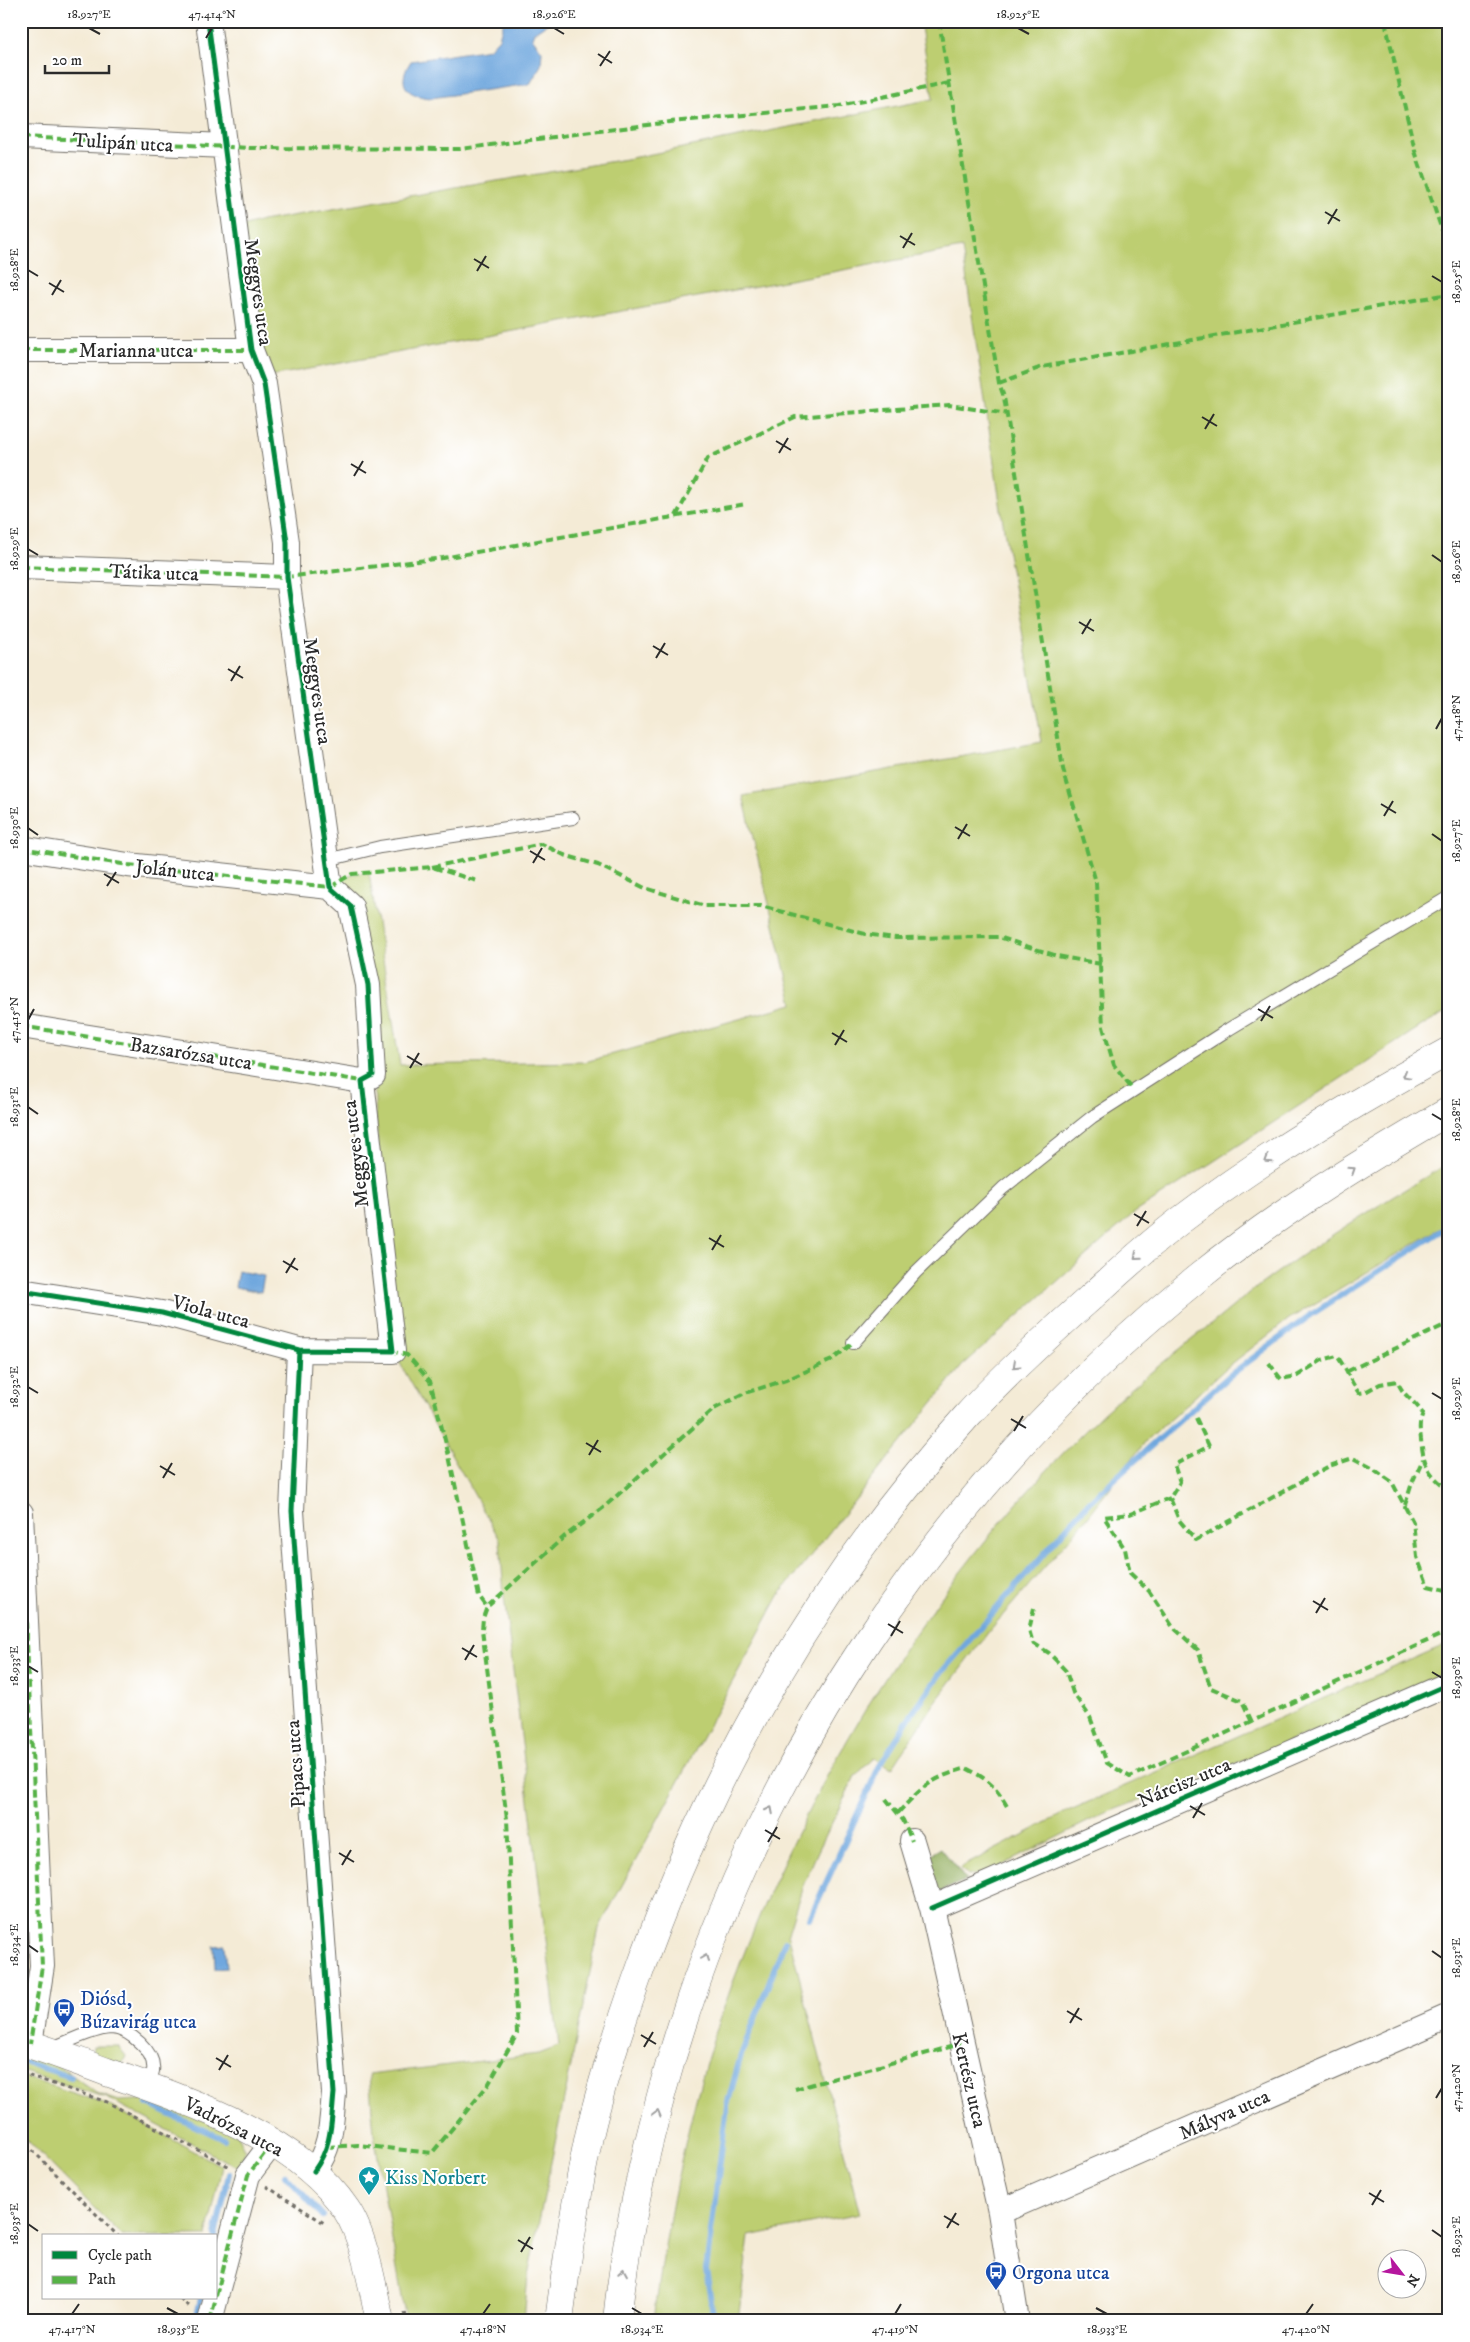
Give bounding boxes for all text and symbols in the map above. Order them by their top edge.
text: 18.927°E [67,7,111,22]
text: 47.414°N [188,7,236,22]
text: 18.926°E [532,7,576,22]
text: 18.925°E [996,7,1040,22]
scale bar [45,42,109,74]
text: 20 m [52,51,82,70]
street label: Tulipán utca [72,128,174,159]
street label: Meggyes utca [238,237,277,348]
text: 18.928°E [7,248,22,292]
text: 18.925°E [1449,260,1464,304]
street label: Marianna utca [79,339,194,364]
text: 18.929°E [7,527,22,571]
text: 18.926°E [1449,540,1464,584]
street label: Tátika utca [109,559,200,588]
street label: Meggyes utca [297,636,336,747]
text: 47.418°N [1449,694,1464,741]
text: 18.930°E [7,806,22,849]
text: 18.927°E [1449,819,1464,863]
street label: Jolán utca [132,855,216,888]
text: 47.415°N [7,997,22,1043]
street label: Bazsarózsa utca [128,1032,254,1077]
one-way arrow [1402,1068,1411,1078]
text: 18.931°E [7,1086,22,1127]
street label: Meggyes utca [337,1098,375,1209]
text: 18.928°E [1449,1098,1464,1142]
one-way arrow [1264,1154,1273,1163]
one-way arrow [1347,1166,1356,1176]
one-way arrow [1134,1251,1143,1260]
street label: Viola utca [168,1290,253,1335]
one-way arrow [1013,1359,1022,1368]
text: 18.932°E [7,1366,22,1408]
text: 18.929°E [1449,1377,1464,1421]
text: 18.933°E [7,1645,22,1686]
text: 18.930°E [1449,1656,1464,1699]
street label: Pipacs utca [281,1719,312,1809]
street label: Nárcisz utca [1134,1752,1235,1814]
one-way arrow [764,1806,774,1815]
text: 18.934°E [7,1923,22,1966]
text: 18.931°E [1449,1937,1464,1978]
one-way arrow [699,1955,709,1963]
place label: Diósd, Búzavirág utca [80,1987,197,2035]
bus stop icon: Diósd, Búzavirág utca [52,1997,76,2028]
street label: Kertész utca [945,2030,992,2131]
text: 47.420°N [1449,2064,1464,2112]
street label: Mályva utca [1175,2084,1274,2146]
street label: Vadrózsa utca [178,2091,288,2163]
one-way arrow [651,2110,661,2118]
place icon: Kiss Norbert [357,2165,381,2196]
place label: Kiss Norbert [385,2166,486,2191]
text: 18.935°E [7,2202,22,2245]
text: 18.932°E [1449,2216,1464,2258]
legend [42,2234,218,2300]
text: Cycle path [88,2246,152,2265]
north arrow [1378,2250,1428,2300]
bus stop icon: Orgona utca [984,2260,1008,2291]
place label: Orgona utca [1012,2261,1110,2286]
one-way arrow [618,2268,628,2277]
text: Path [88,2270,116,2289]
text: N [1401,2271,1423,2290]
text: 47.417°N [48,2322,96,2337]
text: 18.935°E [157,2322,200,2337]
text: 47.418°N [460,2322,507,2337]
text: 18.934°E [621,2322,664,2337]
text: 47.419°N [872,2322,918,2337]
text: 18.933°E [1087,2322,1128,2337]
text: 47.420°N [1282,2322,1330,2337]

